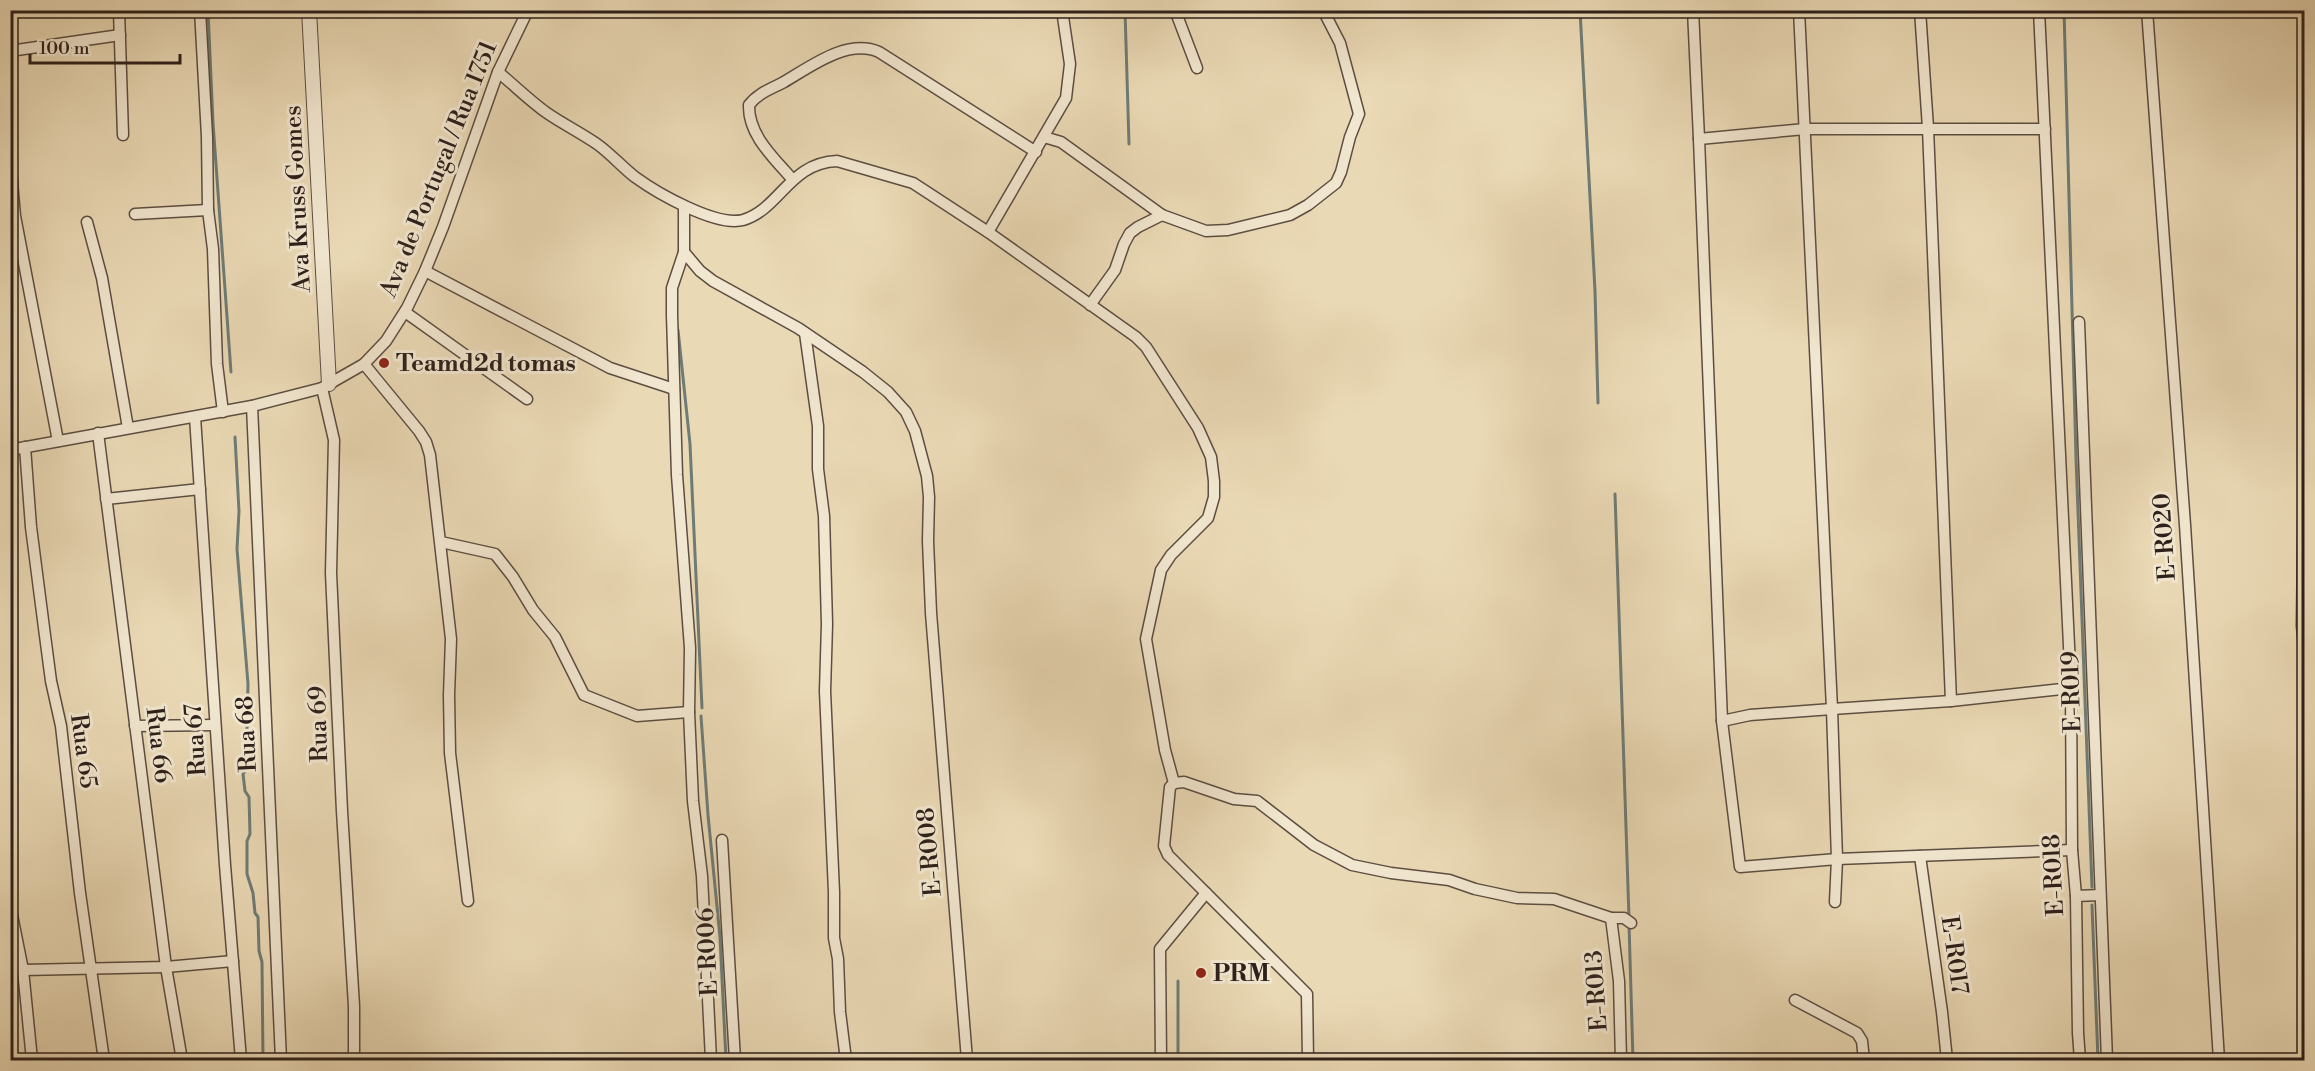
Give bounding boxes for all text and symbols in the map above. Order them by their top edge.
scale bar [30,27,180,65]
street label: Ava de Portugal / Rua 1751 [373,36,504,303]
text: 100 m [39,37,90,60]
street label: Ava Kruss Gomes [278,105,318,294]
place label: Teamd2d tomas [396,349,576,379]
marker: Teamd2d tomas [377,356,391,370]
street label: E-R020 [2147,492,2183,582]
street label: E-R019 [2056,651,2088,733]
street label: Rua 69 [303,685,335,763]
street label: Rua 68 [230,695,264,773]
street label: Rua 67 [178,703,213,777]
street label: Rua 66 [138,705,178,785]
street label: Rua 65 [63,712,103,790]
street label: E-R008 [911,806,949,898]
street label: E-R018 [2037,833,2071,917]
street label: E-R006 [691,907,725,997]
street label: E-R017 [1934,914,1974,996]
street label: E-R013 [1579,949,1615,1033]
place label: PRM [1213,959,1270,989]
marker: PRM [1194,966,1208,980]

